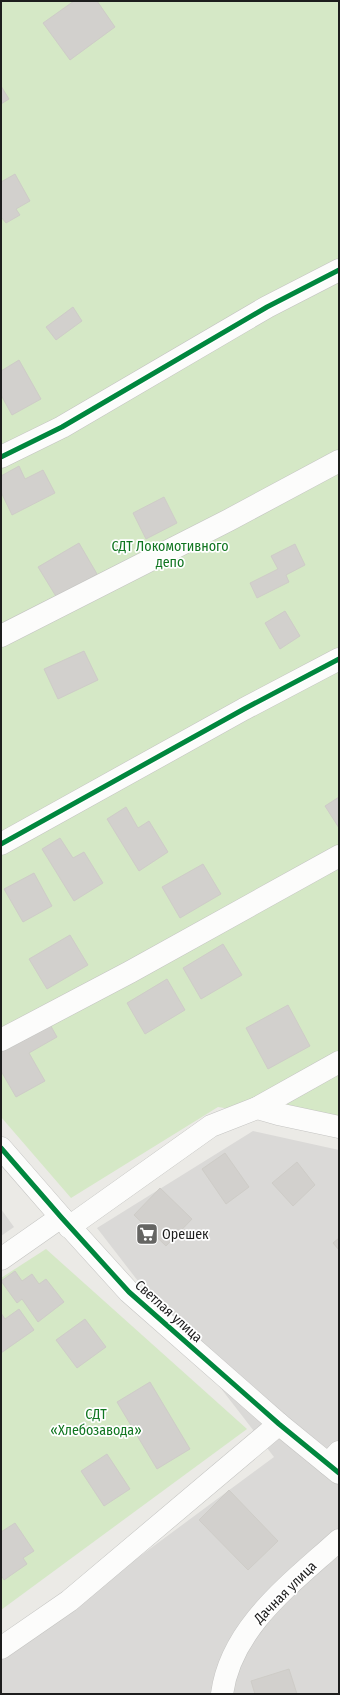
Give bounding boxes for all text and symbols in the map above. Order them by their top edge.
park label: СДТ Локомотивного депо [112,538,229,571]
supermarket icon: Орешек [134,1221,160,1247]
place label: Орешек [162,1226,209,1243]
street label: Светлая улица [131,1277,206,1346]
park label: СДТ «Хлебозавода» [50,1406,142,1439]
street label: Дачная улица [250,1558,320,1628]

